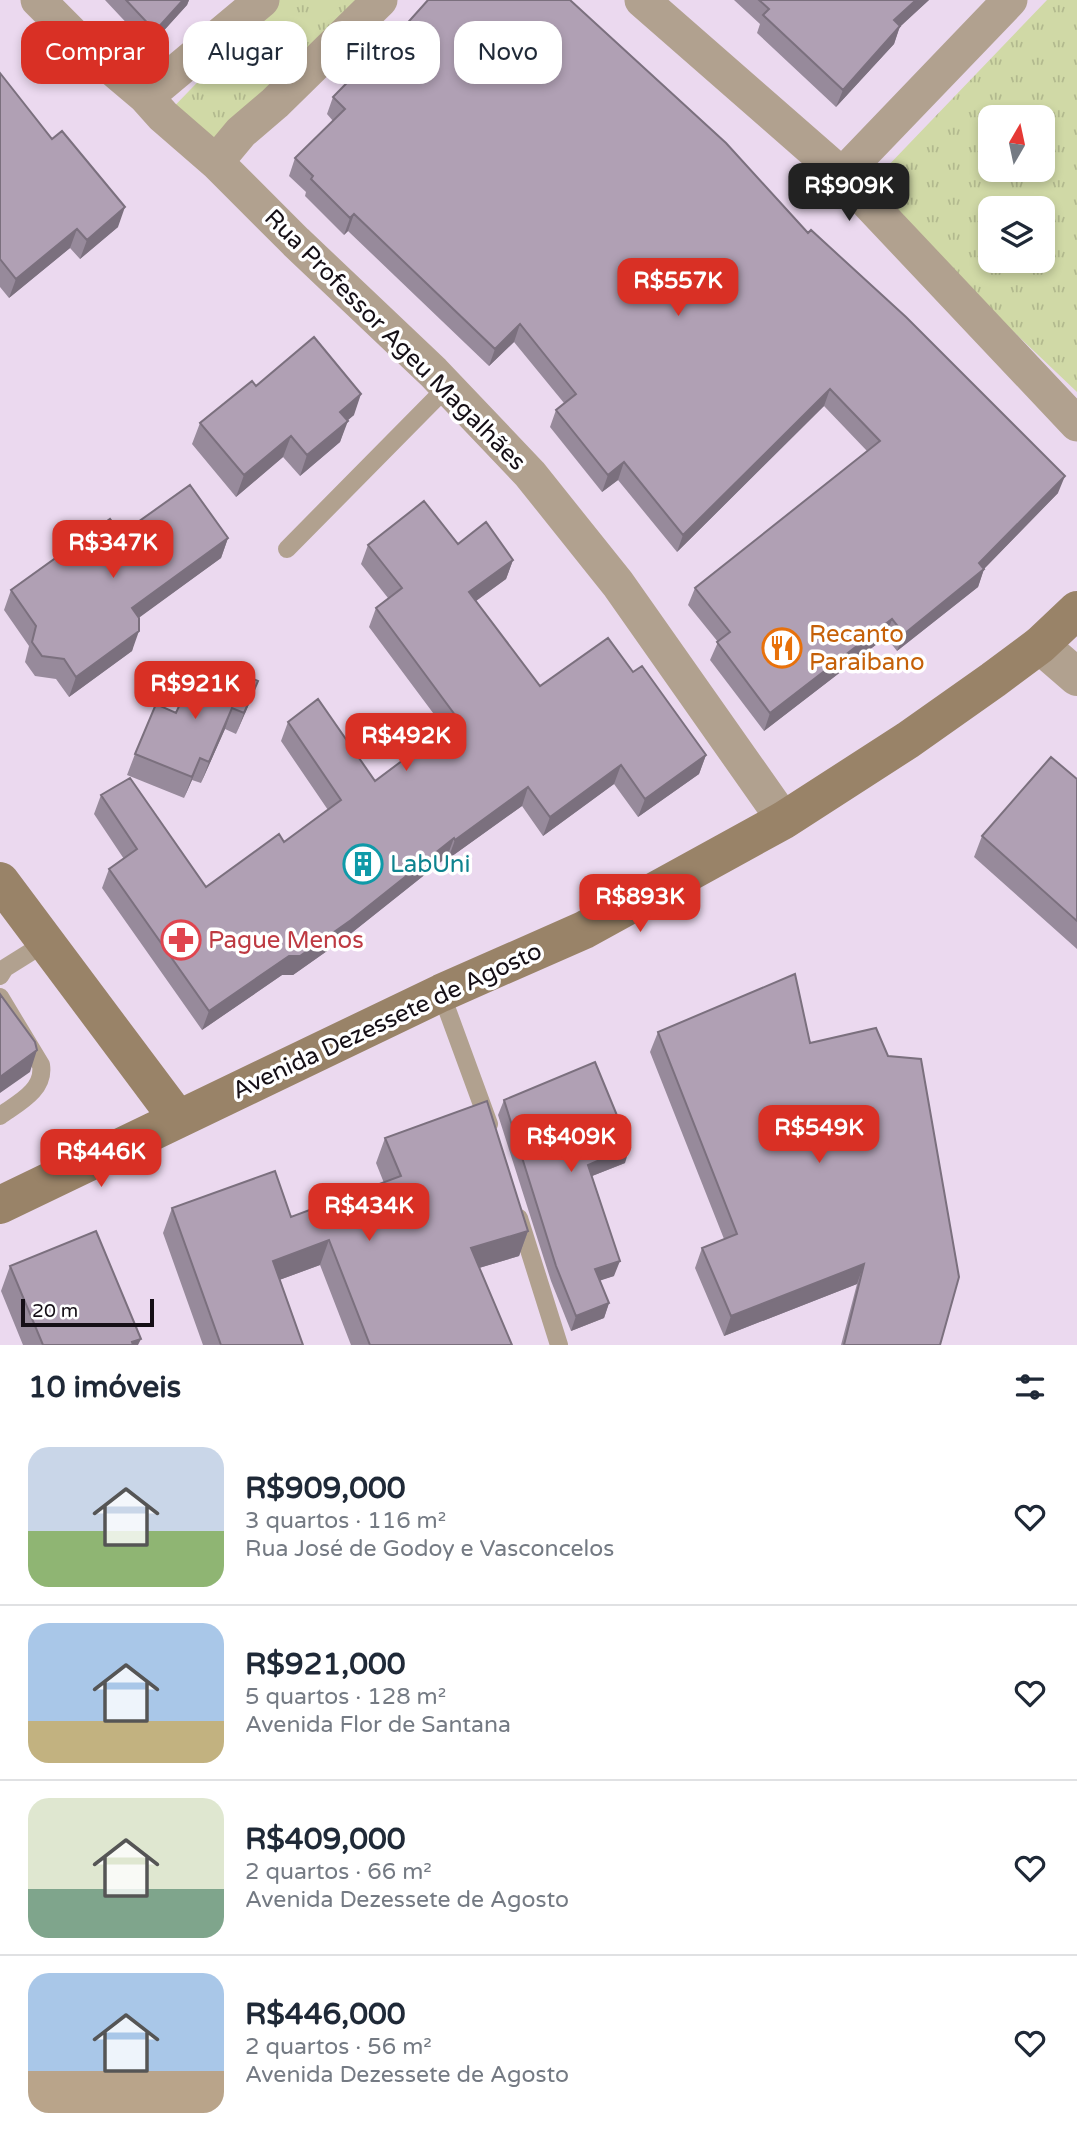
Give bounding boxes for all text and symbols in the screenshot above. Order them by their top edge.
chip: Comprar [21,21,169,84]
chip: Alugar [183,21,307,84]
chip: Filtros [321,21,440,84]
chip: Novo [454,21,562,84]
north arrow [978,105,1055,182]
map controls [978,105,1055,273]
pin: R$909K [792,164,906,223]
text: R$909K [804,172,894,200]
button: layers [978,196,1055,273]
street label: Rua Professor Ageu Magalhães [258,203,532,477]
pin: R$557K [621,258,735,318]
text: R$557K [633,267,723,295]
pin: R$347K [56,520,170,580]
text: R$347K [68,529,158,557]
place label: Recanto Paraibano [809,620,925,677]
restaurant icon: Recanto Paraibano [761,627,803,669]
pin: R$921K [138,662,252,721]
text: R$921K [150,670,240,698]
pin: R$492K [349,714,463,773]
text: R$492K [361,722,451,750]
building icon: LabUni [342,843,384,885]
place label: LabUni [390,850,470,879]
pin: R$893K [583,874,697,934]
text: R$893K [595,883,685,911]
pharmacy icon: Pague Menos [160,919,202,961]
place label: Pague Menos [208,926,364,955]
street label: Avenida Dezessete de Agosto [228,936,546,1106]
pin: R$549K [762,1106,876,1165]
pin: R$409K [514,1114,628,1174]
text: R$549K [774,1114,864,1142]
text: R$409K [526,1123,616,1151]
pin: R$446K [44,1130,158,1189]
text: R$446K [56,1138,146,1166]
pin: R$434K [312,1184,426,1243]
text: R$434K [324,1192,414,1220]
scale bar [21,1296,154,1328]
text: 20 m [32,1300,78,1322]
icon: filters [1011,1368,1049,1406]
text: 10 imóveis [28,1369,181,1406]
text: R$909,000 [245,1470,406,1507]
icon: home [84,1475,168,1559]
icon: heart [1011,1498,1049,1536]
text: 3 quartos · 116 m² [245,1507,446,1535]
text: Rua José de Godoy e Vasconcelos [245,1535,614,1563]
text: R$921,000 [245,1646,406,1683]
icon: home [84,1651,168,1735]
icon: heart [1011,1674,1049,1712]
text: 5 quartos · 128 m² [245,1683,446,1711]
text: Avenida Flor de Santana [245,1711,511,1739]
text: R$409,000 [245,1821,406,1858]
icon: home [84,1826,168,1910]
icon: heart [1011,1849,1049,1887]
text: 2 quartos · 66 m² [245,1858,432,1886]
text: Avenida Dezessete de Agosto [245,1886,569,1914]
text: R$446,000 [245,1996,406,2033]
icon: home [84,2001,168,2085]
icon: heart [1011,2024,1049,2062]
text: 2 quartos · 56 m² [245,2033,432,2061]
text: Avenida Dezessete de Agosto [245,2061,569,2089]

